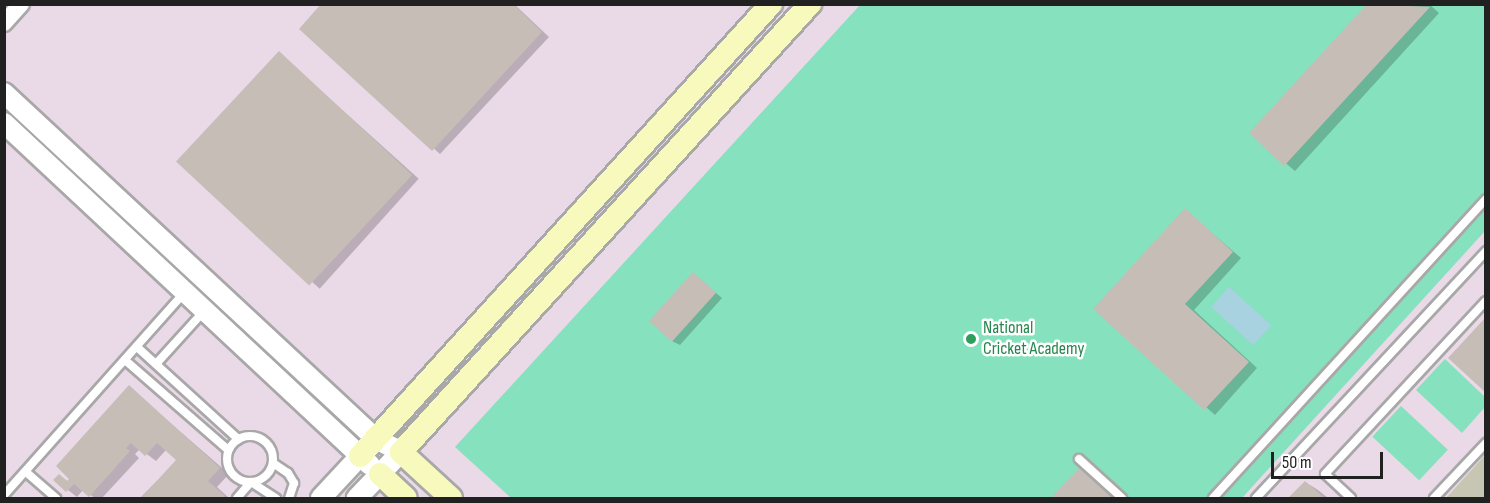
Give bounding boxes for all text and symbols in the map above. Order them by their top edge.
place label: National Cricket Academy [983,318,1085,360]
marker: National Cricket Academy [964,332,978,346]
scale bar [1274,440,1386,478]
text: 50 m [1282,452,1312,473]

